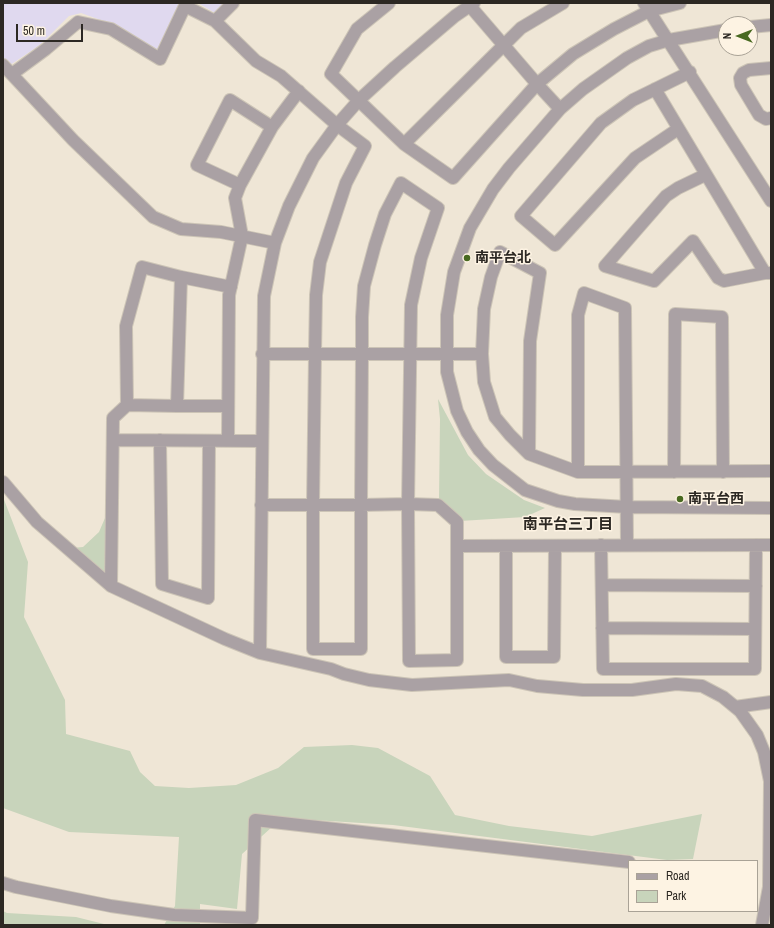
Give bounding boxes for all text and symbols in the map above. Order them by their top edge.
scale bar [18,16,85,42]
north arrow [718,16,758,56]
text: 50 m [23,23,45,39]
text: N [720,33,734,39]
place label: 南平台北 [475,250,531,266]
marker: 南平台北 [462,253,472,263]
place label: 南平台西 [688,491,744,507]
marker: 南平台西 [675,494,685,504]
district label: 南平台三丁目 [523,516,613,534]
legend [628,860,758,912]
text: Road [666,868,690,884]
text: Park [666,888,686,904]

